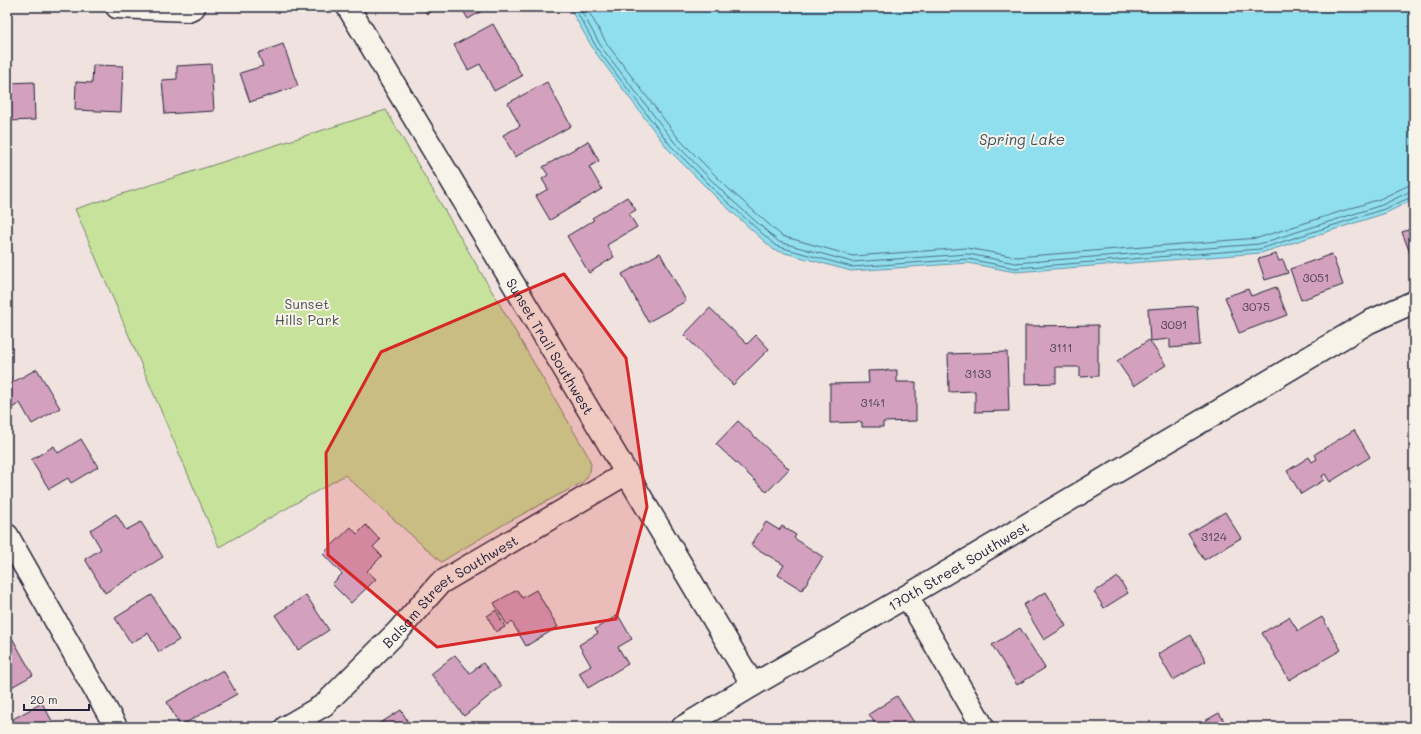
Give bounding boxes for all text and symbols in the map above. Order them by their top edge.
water label: Spring Lake [979,129,1065,149]
house number: 3051 [1303,269,1329,285]
street label: Sunset Trail Southwest [502,274,599,418]
park label: Sunset Hills Park [275,294,339,329]
house number: 3075 [1242,298,1270,314]
house number: 3091 [1161,316,1187,332]
house number: 3111 [1049,339,1073,355]
house number: 3133 [965,365,991,381]
house number: 3141 [861,394,885,410]
street label: 170th Street Southwest [884,516,1032,615]
house number: 3124 [1201,528,1227,544]
street label: Balsam Street Southwest [378,530,521,651]
scale bar [24,686,89,712]
text: 20 m [30,691,58,707]

